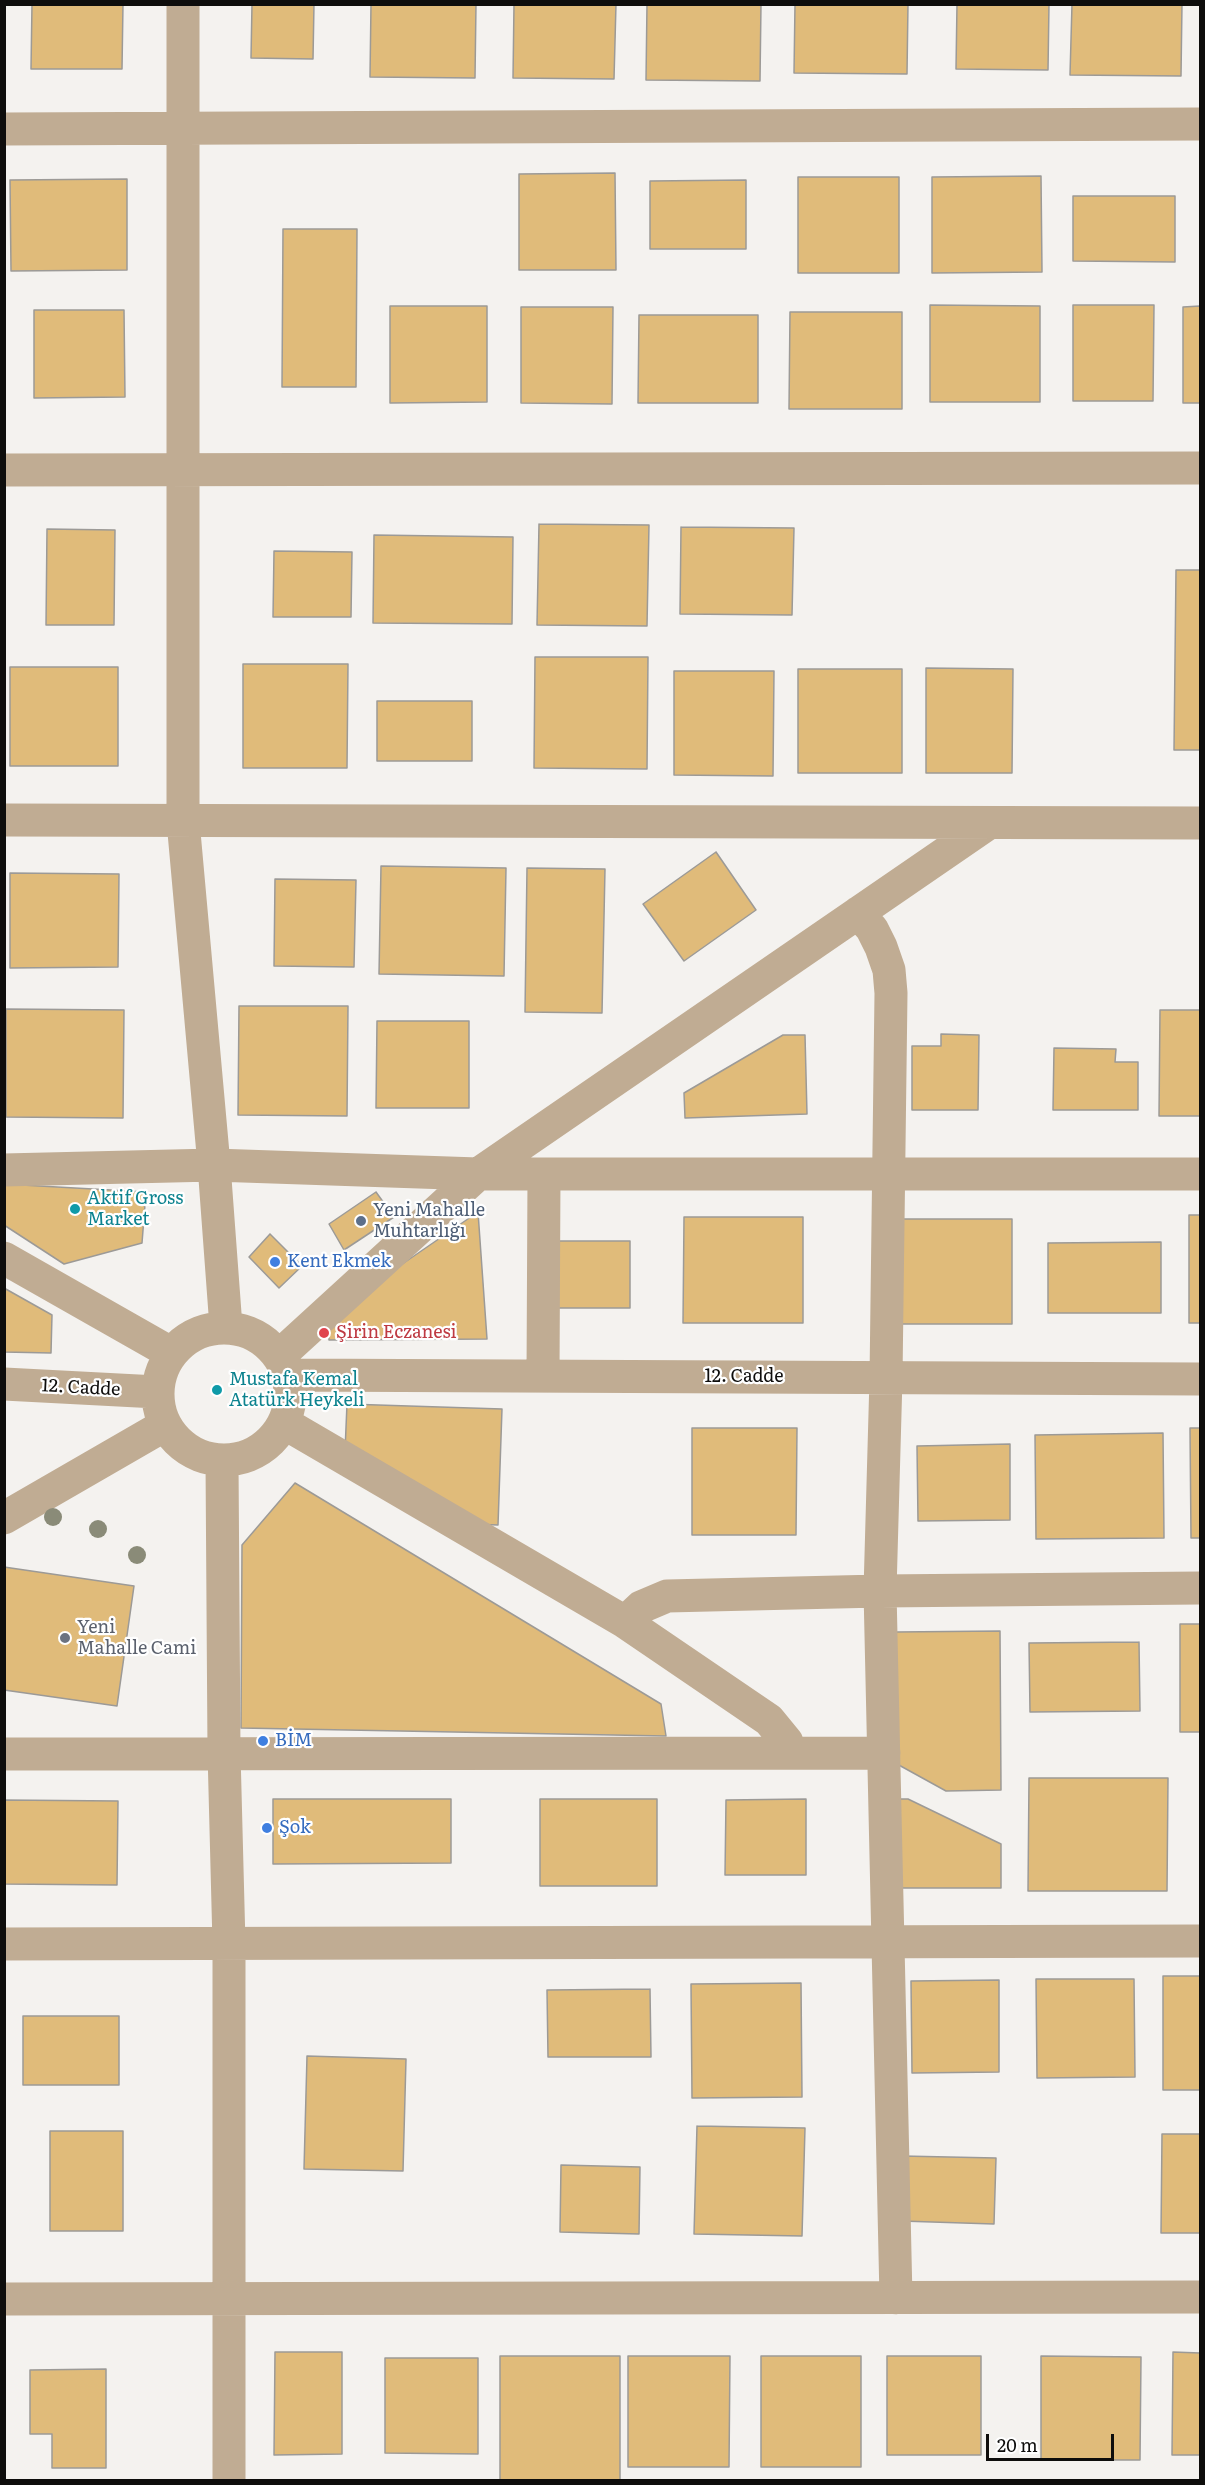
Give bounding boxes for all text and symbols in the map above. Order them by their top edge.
place label: Aktif Gross Market [87,1188,183,1230]
place label: Yeni Mahalle Muhtarlığı [373,1200,485,1242]
marker: Aktif Gross Market [68,1202,82,1216]
marker: Yeni Mahalle Muhtarlığı [354,1214,368,1228]
place label: Kent Ekmek [287,1251,391,1273]
marker: Kent Ekmek [268,1255,282,1269]
place label: Şirin Eczanesi [336,1322,457,1344]
marker: Şirin Eczanesi [317,1326,331,1340]
street label: 12. Cadde [704,1366,784,1388]
place label: Mustafa Kemal Atatürk Heykeli [229,1369,365,1412]
street label: 12. Cadde [41,1375,121,1401]
marker: Mustafa Kemal Atatürk Heykeli [210,1383,224,1397]
place label: Yeni Mahalle Cami [77,1617,196,1660]
marker: Yeni Mahalle Cami [58,1631,72,1645]
place label: BİM [275,1730,312,1752]
marker: BİM [256,1734,270,1748]
place label: Şok [279,1817,311,1839]
marker: Şok [260,1821,274,1835]
scale bar [989,2422,1116,2460]
text: 20 m [997,2431,1038,2458]

